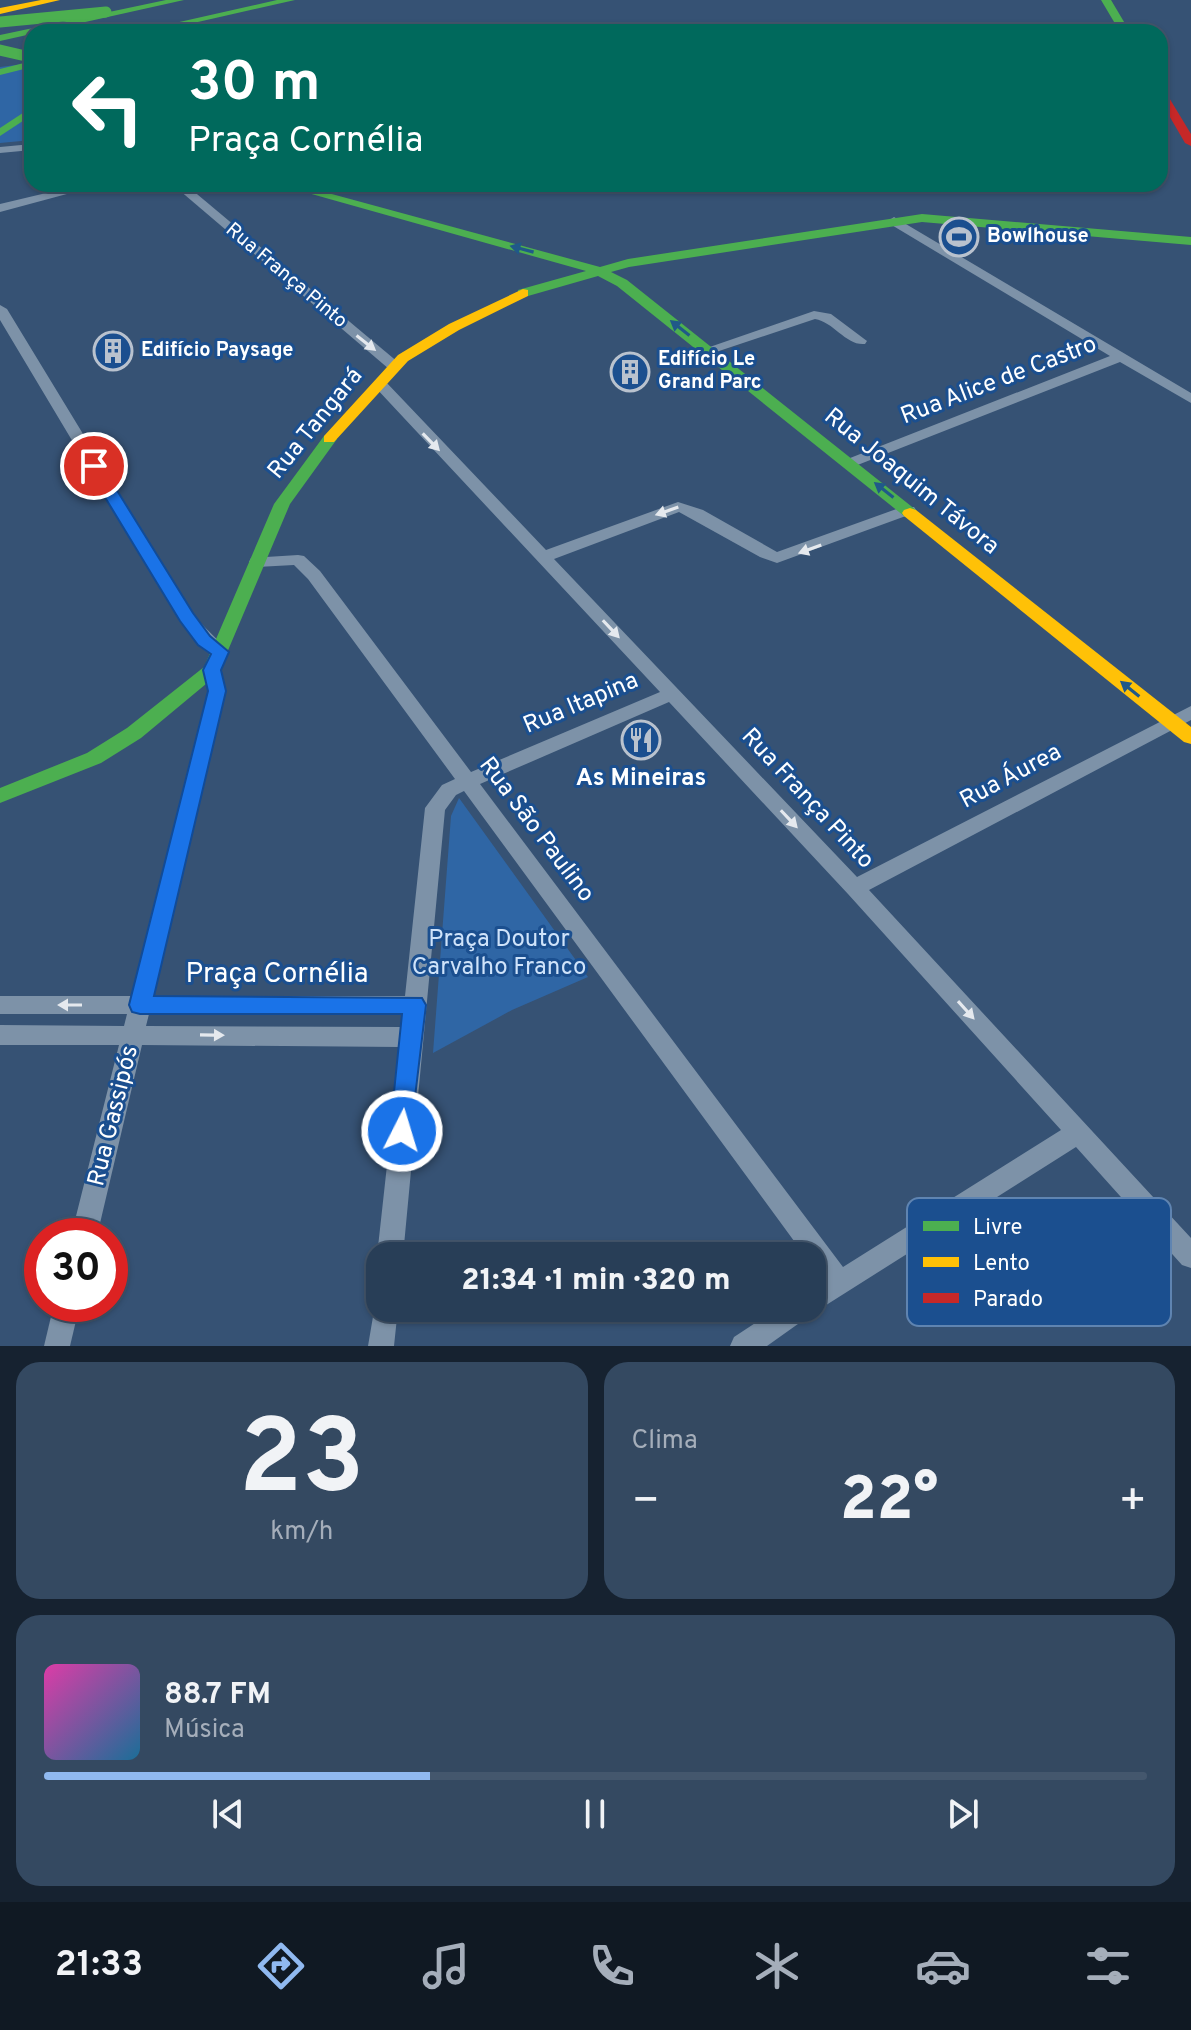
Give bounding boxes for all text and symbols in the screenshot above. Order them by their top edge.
text: 30 m [188,50,321,120]
icon: left [56,56,160,160]
text: Praça Cornélia [188,119,423,165]
sports icon: Bowlhouse [938,216,980,258]
street label: Rua França Pinto [220,217,352,335]
place label: Bowlhouse [987,224,1089,250]
one-way arrow [509,243,534,255]
one-way arrow [670,321,690,337]
building icon: Edifício Paysage [92,330,134,372]
street label: Rua Alice de Castro [897,330,1101,432]
one-way arrow [356,335,376,351]
place label: Edifício Paysage [141,338,293,364]
place label: Edifício Le Grand Parc [658,347,762,396]
building icon: Edifício Le Grand Parc [609,351,651,393]
street label: Rua Tangará [262,362,370,486]
street label: Rua Joaquim Távora [817,402,1005,562]
pin [60,432,128,500]
one-way arrow [422,432,440,451]
icon: arrive [72,444,116,488]
one-way arrow [874,483,894,499]
one-way arrow [655,505,679,518]
one-way arrow [798,543,822,555]
one-way arrow [602,619,620,638]
street label: Rua Itapina [519,666,643,742]
one-way arrow [1120,681,1140,697]
restaurant icon: As Mineiras [620,719,662,761]
street label: Rua França Pinto [734,722,880,876]
street label: Rua Áurea [954,736,1067,816]
street label: Rua São Paulino [472,751,600,909]
place label: As Mineiras [576,764,706,794]
one-way arrow [780,809,798,828]
park label: Praça Doutor Carvalho Franco [412,925,586,983]
street label: Praça Cornélia [185,957,369,993]
one-way arrow [57,999,82,1011]
one-way arrow [956,1000,974,1019]
one-way arrow [200,1029,225,1041]
street label: Rua Gassipós [82,1043,146,1189]
position arrow [360,1089,444,1173]
legend [907,1198,1171,1326]
text: Livre [973,1215,1022,1242]
speed limit sign: 30 [24,1218,128,1322]
text: Lento [973,1251,1030,1278]
text: 21:34 · 1 min · 320 m [461,1263,731,1300]
text: Parado [973,1287,1043,1314]
text: 23 [239,1398,365,1530]
text: Clima [632,1425,698,1458]
text: 22° [840,1465,938,1541]
text: − [632,1475,660,1531]
text: + [1119,1475,1147,1531]
text: km/h [270,1516,333,1549]
text: 88.7 FM [164,1677,271,1714]
text: Música [164,1714,245,1747]
icon: previous [206,1792,250,1836]
icon: pause [573,1792,617,1836]
icon: next [941,1792,985,1836]
icon: directions [253,1938,309,1994]
icon: music [418,1938,474,1994]
icon: phone [584,1938,640,1994]
icon: climate [749,1938,805,1994]
icon: car [915,1938,971,1994]
icon: filters [1080,1938,1136,1994]
text: 21:33 [55,1943,143,1989]

